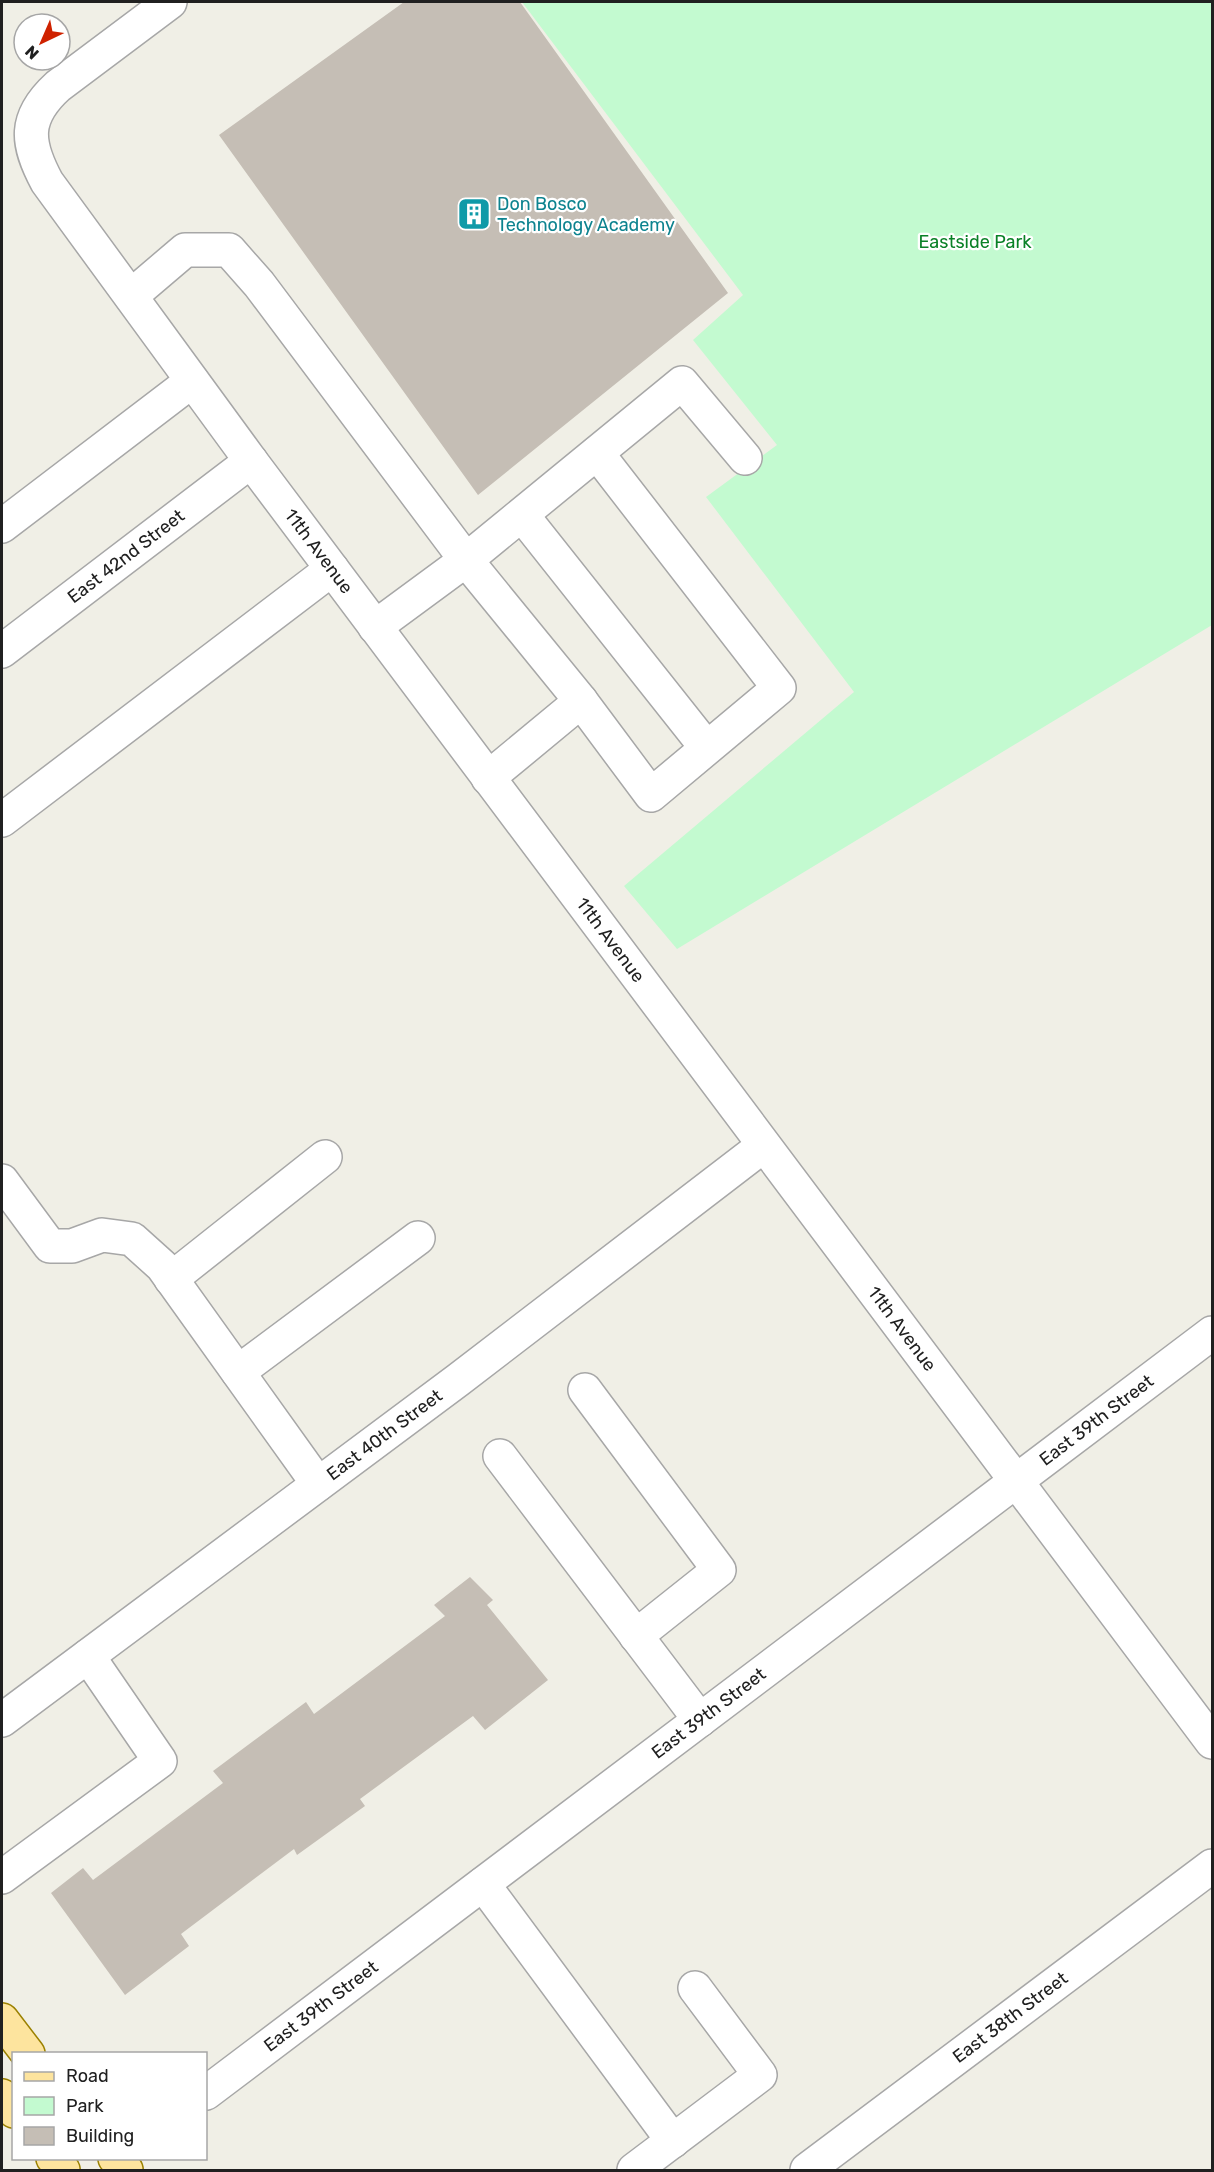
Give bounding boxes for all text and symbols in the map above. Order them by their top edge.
north arrow [12,12,72,72]
text: N [21,42,43,63]
place label: Don Bosco Technology Academy [497,193,675,236]
building icon: Don Bosco Technology Academy [456,196,492,232]
park label: Eastside Park [918,231,1032,253]
street label: East 42nd Street [63,505,189,608]
street label: 11th Avenue [280,505,358,598]
street label: 11th Avenue [571,893,649,987]
street label: 11th Avenue [863,1282,941,1376]
street label: East 39th Street [1035,1370,1158,1471]
street label: East 40th Street [322,1385,447,1485]
street label: East 39th Street [647,1663,770,1763]
street label: East 39th Street [259,1956,382,2056]
street label: East 38th Street [948,1967,1072,2068]
legend [12,2052,207,2160]
text: Road [66,2065,109,2087]
text: Park [66,2095,104,2117]
text: Building [66,2125,134,2147]

